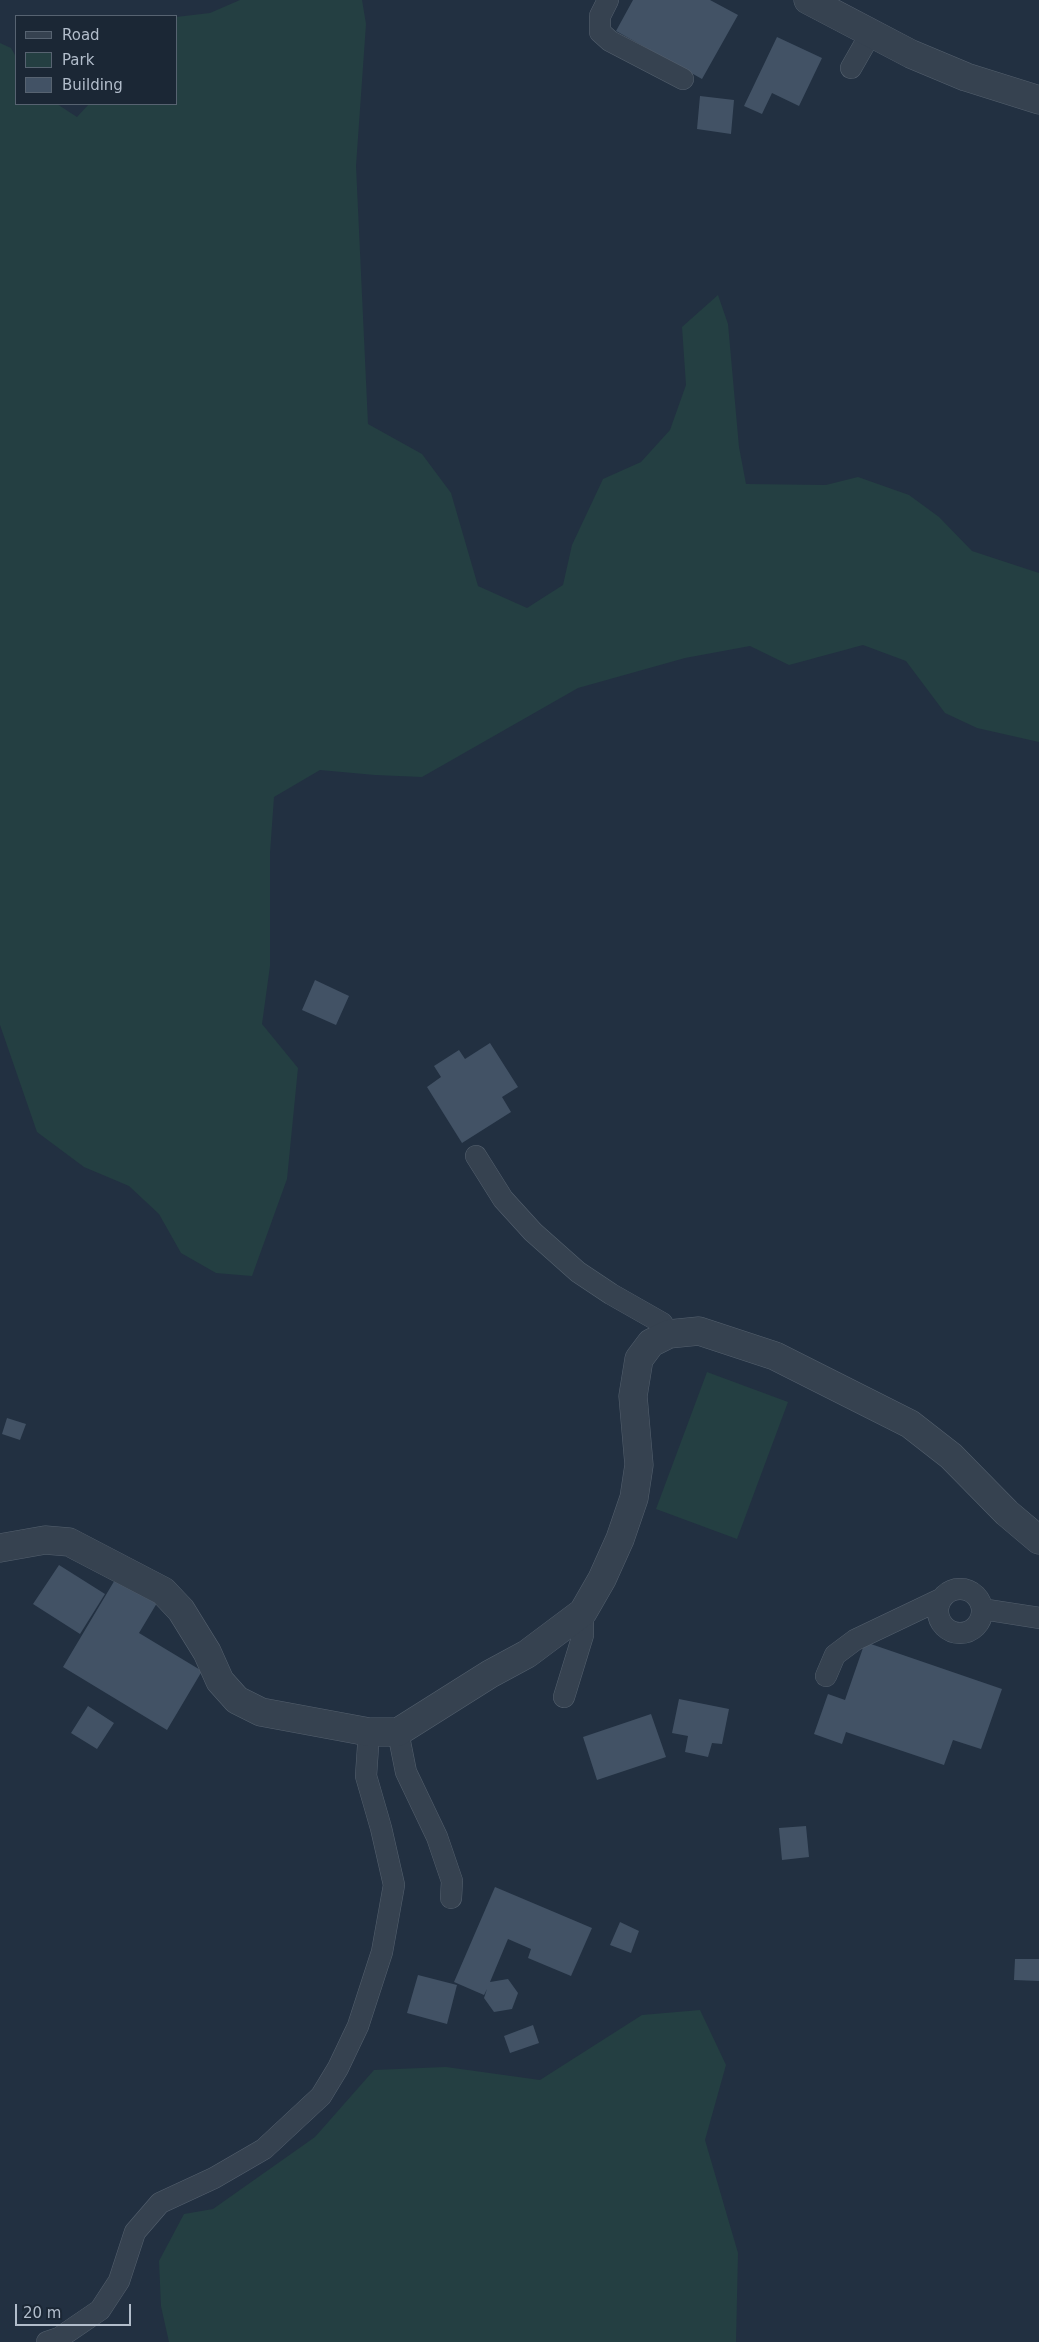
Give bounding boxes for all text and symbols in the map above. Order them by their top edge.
legend [15,15,178,105]
text: Road [62,26,100,44]
text: Park [62,51,94,69]
text: Building [62,76,123,94]
scale bar [18,2294,134,2326]
text: 20 m [23,2304,61,2322]

